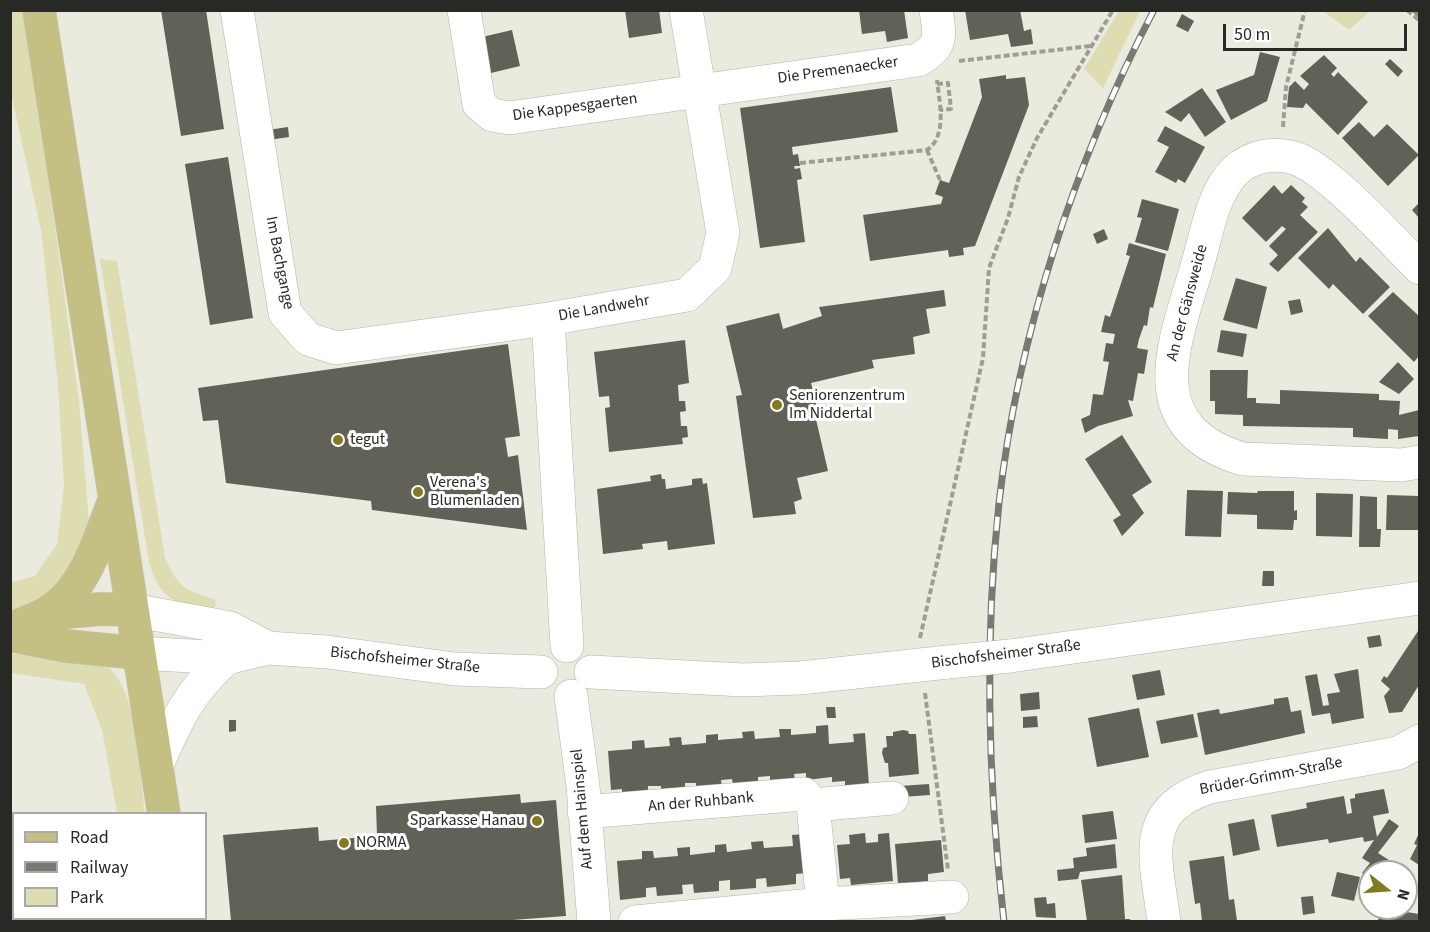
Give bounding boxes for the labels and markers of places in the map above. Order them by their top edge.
place label: Seniorenzentrum Im Niddertal [789,386,905,424]
marker: Seniorenzentrum Im Niddertal [770,398,784,412]
place label: tegut [350,430,385,450]
marker: tegut [331,433,345,447]
place label: Verena's Blumenladen [430,473,520,511]
marker: Verena's Blumenladen [411,485,425,499]
place label: Sparkasse Hanau [410,811,525,831]
marker: Sparkasse Hanau [530,814,544,828]
place label: NORMA [356,833,406,853]
marker: NORMA [337,836,351,850]

